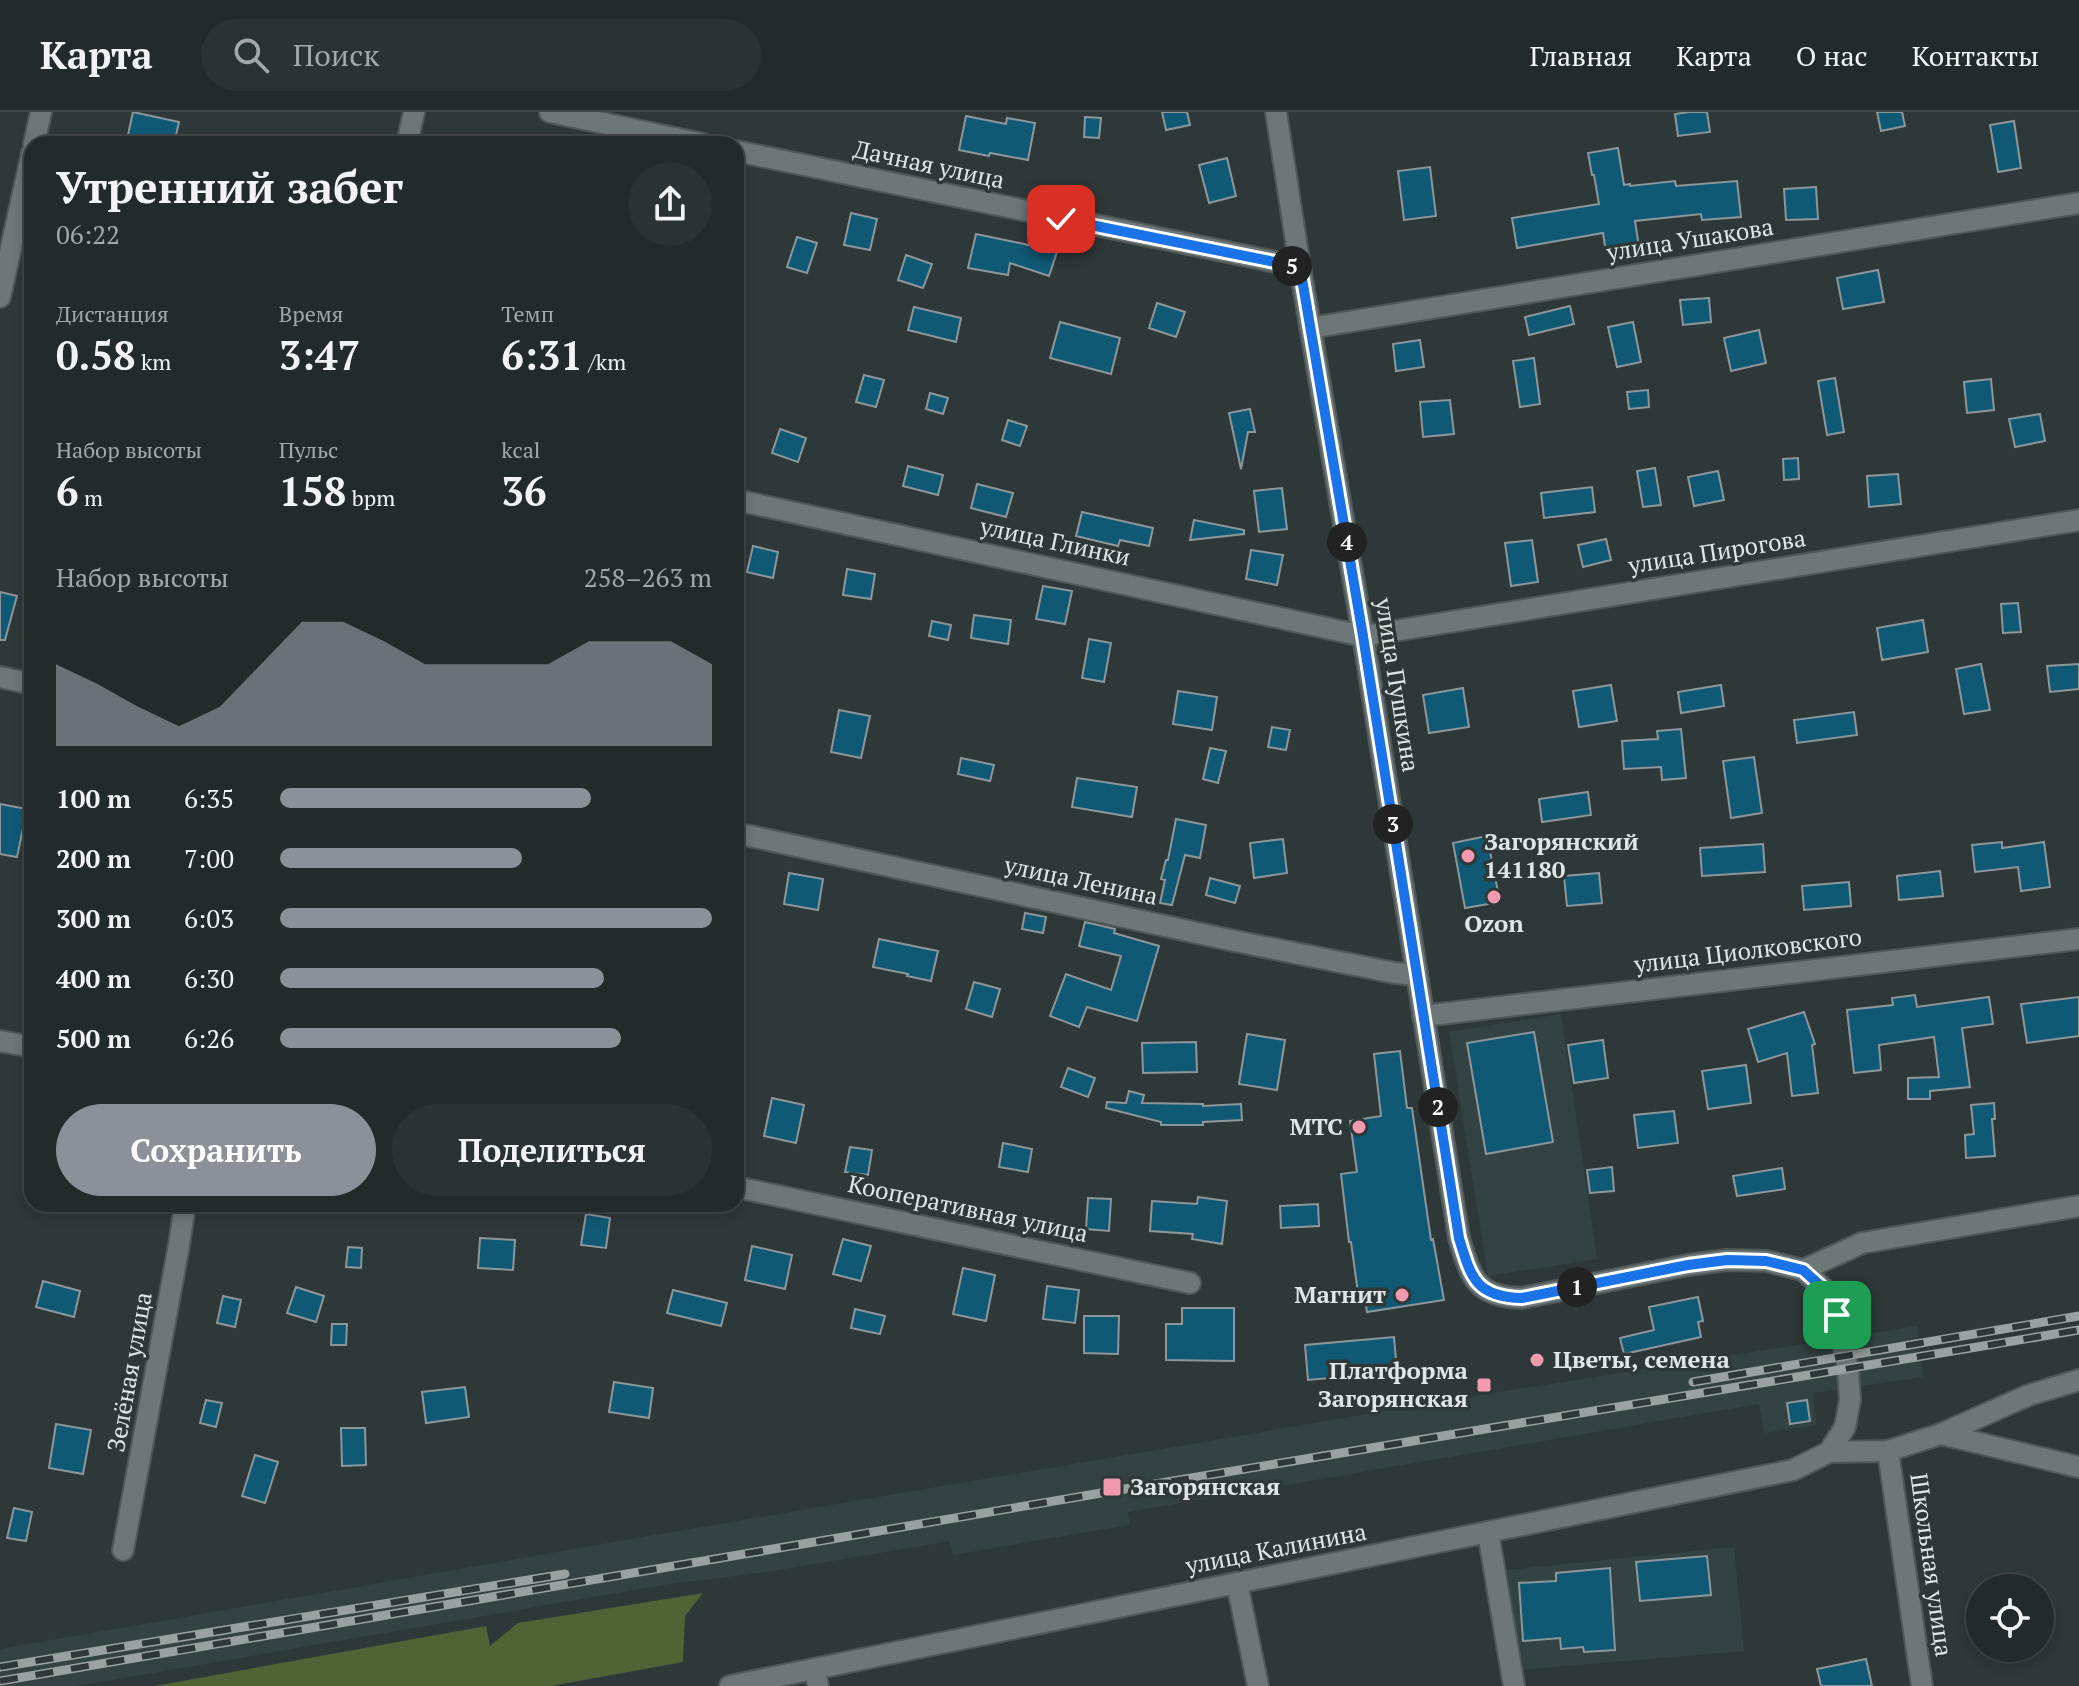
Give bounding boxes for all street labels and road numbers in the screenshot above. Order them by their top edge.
street label: Дачная улица [851,132,1008,196]
street label: улица Ушакова [1603,210,1776,268]
street label: улица Глинки [976,509,1133,573]
street label: улица Пирогова [1625,521,1808,581]
street label: улица Пушкина [1368,595,1428,774]
street label: улица Ленина [1001,848,1161,912]
street label: улица Циолковского [1631,920,1864,980]
street label: Кооперативная улица [845,1167,1091,1249]
street label: Зелёная улица [99,1290,159,1454]
street label: Школьная улица [1903,1471,1961,1658]
street label: улица Калинина [1182,1515,1369,1581]

